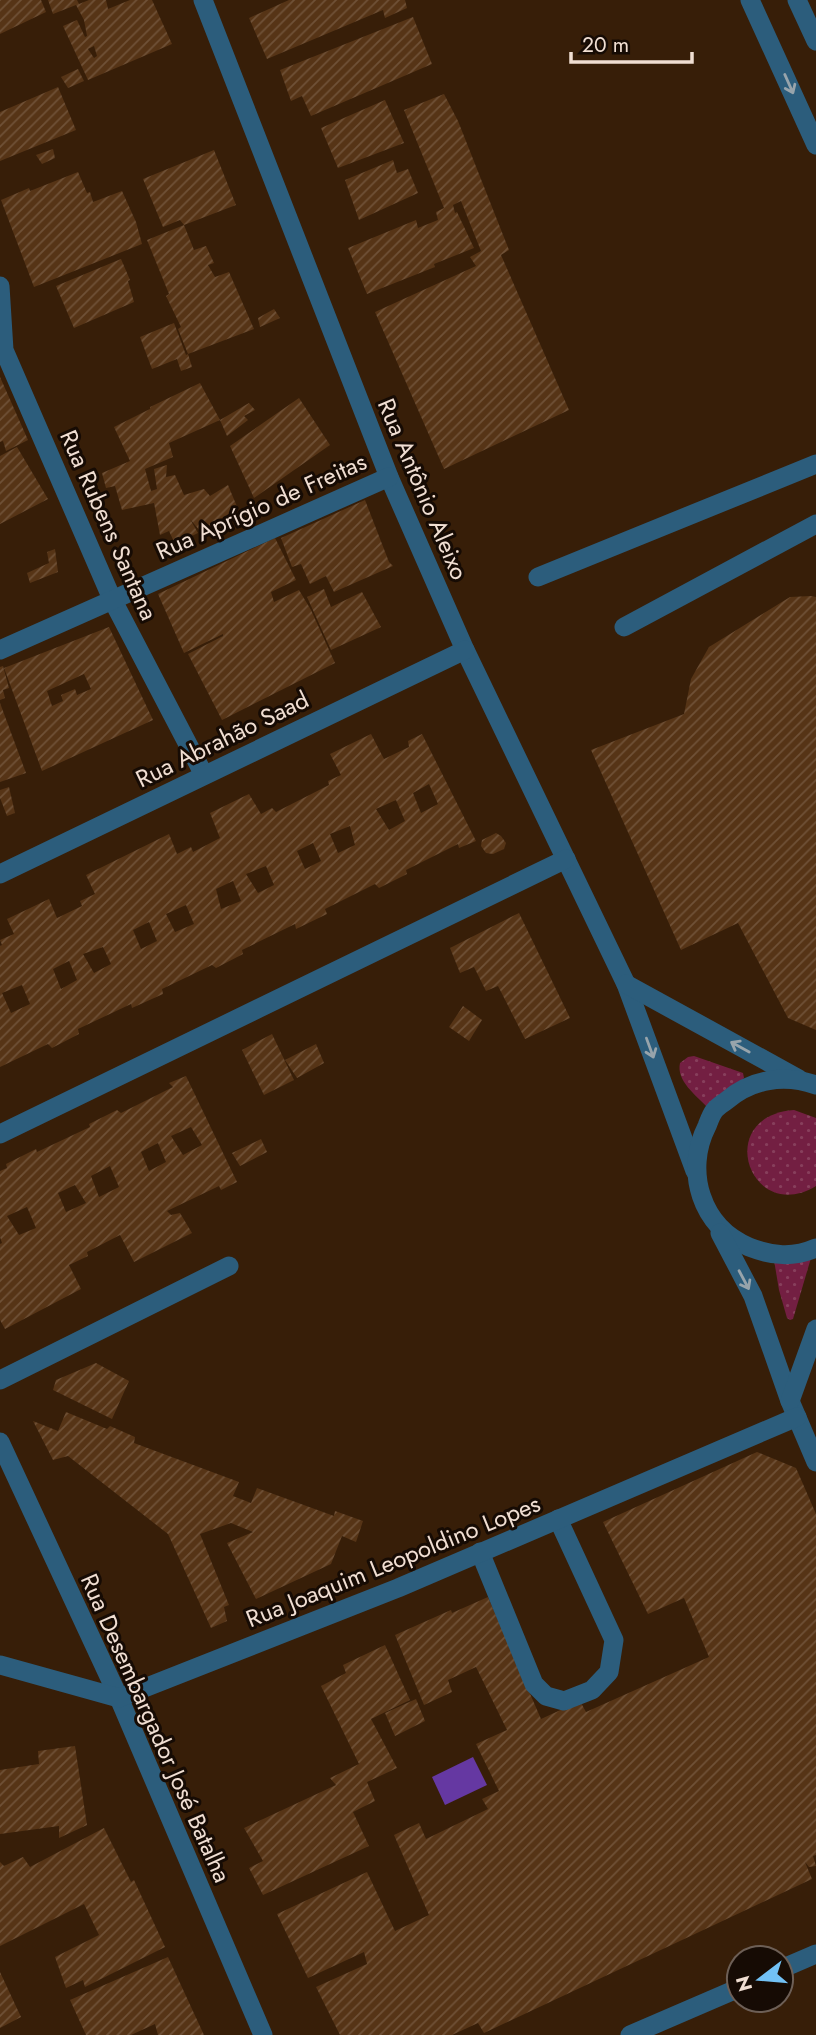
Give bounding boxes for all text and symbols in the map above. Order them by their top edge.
scale bar [571,21,692,65]
text: 20 m [582,30,629,60]
one-way arrow [783,73,796,95]
street label: Rua Antônio Aleixo [369,393,477,585]
street label: Rua Rubens Santana [51,424,167,626]
street label: Rua Aprígio de Freitas [150,444,372,568]
street label: Rua Abrahão Saad [130,682,314,796]
one-way arrow [645,1037,657,1059]
one-way arrow [730,1039,751,1053]
one-way arrow [738,1269,752,1289]
street label: Rua Joaquim Leopoldino Lopes [241,1486,545,1636]
street label: Rua Desembargador José Batalha [72,1568,240,1888]
north arrow [725,1944,795,2014]
text: N [729,1973,759,1995]

